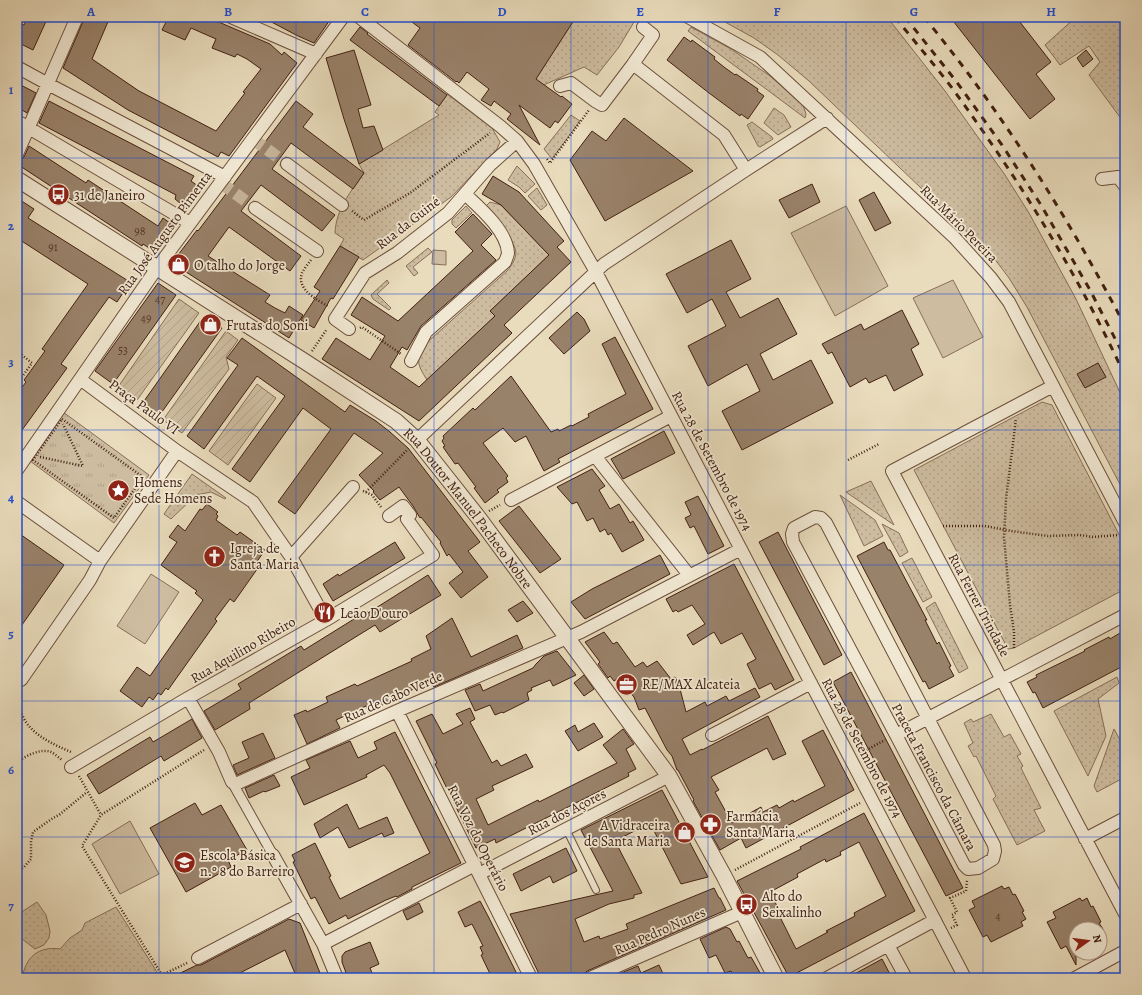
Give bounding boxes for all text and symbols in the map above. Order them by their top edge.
text: A [86,3,96,20]
text: B [224,3,232,20]
text: C [361,3,369,20]
text: D [497,3,507,20]
text: E [636,3,644,20]
text: F [774,3,781,20]
text: G [910,3,918,20]
text: H [1046,3,1056,20]
text: 1 [9,81,14,98]
street label: Rua José Augusto Pimenta [114,167,217,299]
street label: Rua Mário Pereira [916,181,1002,267]
bus stop icon: 31 de Janeiro [46,182,72,208]
place label: 31 de Janeiro [74,186,145,205]
street label: Rua da Guiné [372,192,444,254]
text: 2 [8,217,15,234]
house number: 98 [134,223,146,239]
house number: 91 [48,239,58,255]
shop icon: O talho do Jorge [165,252,191,278]
place label: O talho do Jorge [194,256,285,275]
house number: 47 [155,291,166,307]
house number: 49 [141,310,151,326]
shop icon: Frutas do Soni [197,312,223,338]
place label: Frutas do Soni [226,316,308,335]
house number: 53 [118,342,128,358]
text: 3 [8,353,14,370]
street label: Praça Paulo VI [105,375,183,439]
street label: Rua 28 de Setembro de 1974 [667,388,757,534]
street label: Rua Doutor Manuel Pacheco Nobre [400,423,537,592]
place label: Homens Sede Homens [134,473,212,508]
place icon: Homens Sede Homens [106,477,132,503]
text: 4 [8,489,14,506]
place label: Igreja de Santa Maria [230,539,300,574]
church icon: Igreja de Santa Maria [201,543,227,569]
street label: Rua Ferrer Trindade [944,550,1014,660]
restaurant icon: Leão D'ouro [311,600,337,626]
place label: Leão D'ouro [340,604,408,623]
street label: Rua Aquilino Ribeiro [187,612,299,688]
text: 5 [8,625,14,642]
street label: Rua de Cabo Verde [340,667,446,727]
office icon: RE/MAX Alcateia [614,671,640,697]
place label: RE/MAX Alcateia [642,675,741,694]
street label: Rua 28 de Setembro de 1974 [817,675,907,821]
street label: Praceta Francisco da Câmara [887,700,981,855]
text: 6 [8,761,14,778]
street label: Rua Voz do Operário [443,781,513,895]
street label: Rua dos Açores [525,784,609,840]
place label: Farmácia Santa Maria [726,807,796,842]
pharmacy icon: Farmácia Santa Maria [697,811,723,837]
place label: A Vidraceira de Santa Maria [584,816,670,851]
shop icon: A Vidraceira de Santa Maria [672,820,698,846]
place label: Escola Básica n.º 8 do Barreiro [200,846,294,881]
school or university icon: Escola Básica n.º 8 do Barreiro [171,850,197,876]
place label: Alto do Seixalinho [761,887,822,922]
bus stop icon: Alto do Seixalinho [734,891,760,917]
text: 7 [8,897,14,914]
street label: Rua Pedro Nunes [611,902,709,960]
house number: 4 [995,908,1001,924]
north arrow [1068,921,1108,961]
text: N [1089,933,1105,944]

